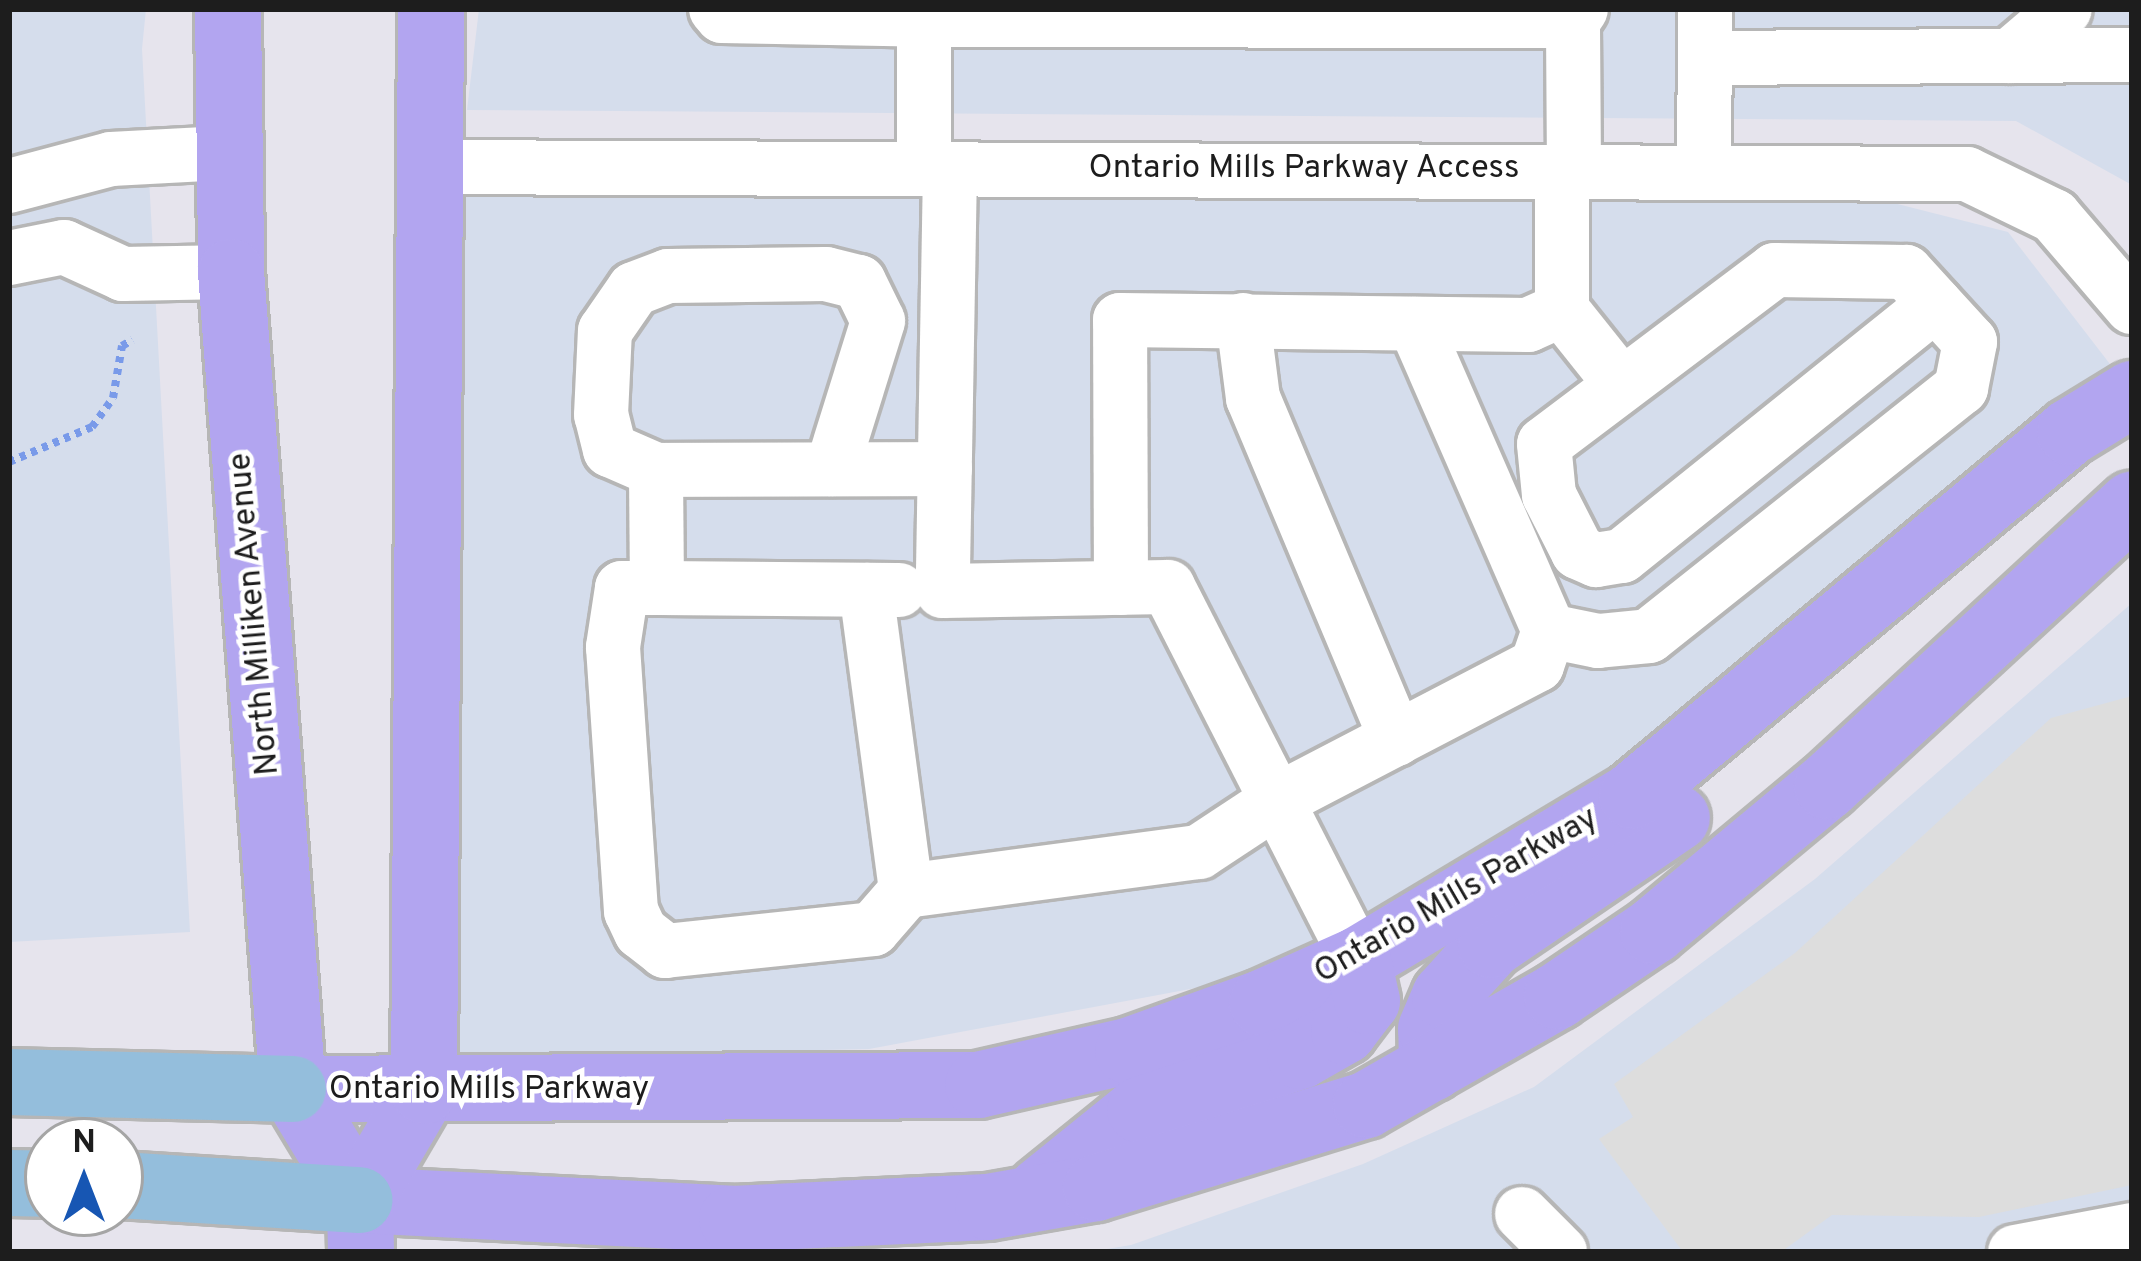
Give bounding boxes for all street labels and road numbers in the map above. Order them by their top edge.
street label: Ontario Mills Parkway Access [1088,150,1520,190]
street label: North Milliken Avenue [222,450,290,778]
street label: Ontario Mills Parkway [1308,800,1606,994]
street label: Ontario Mills Parkway [329,1071,649,1111]

